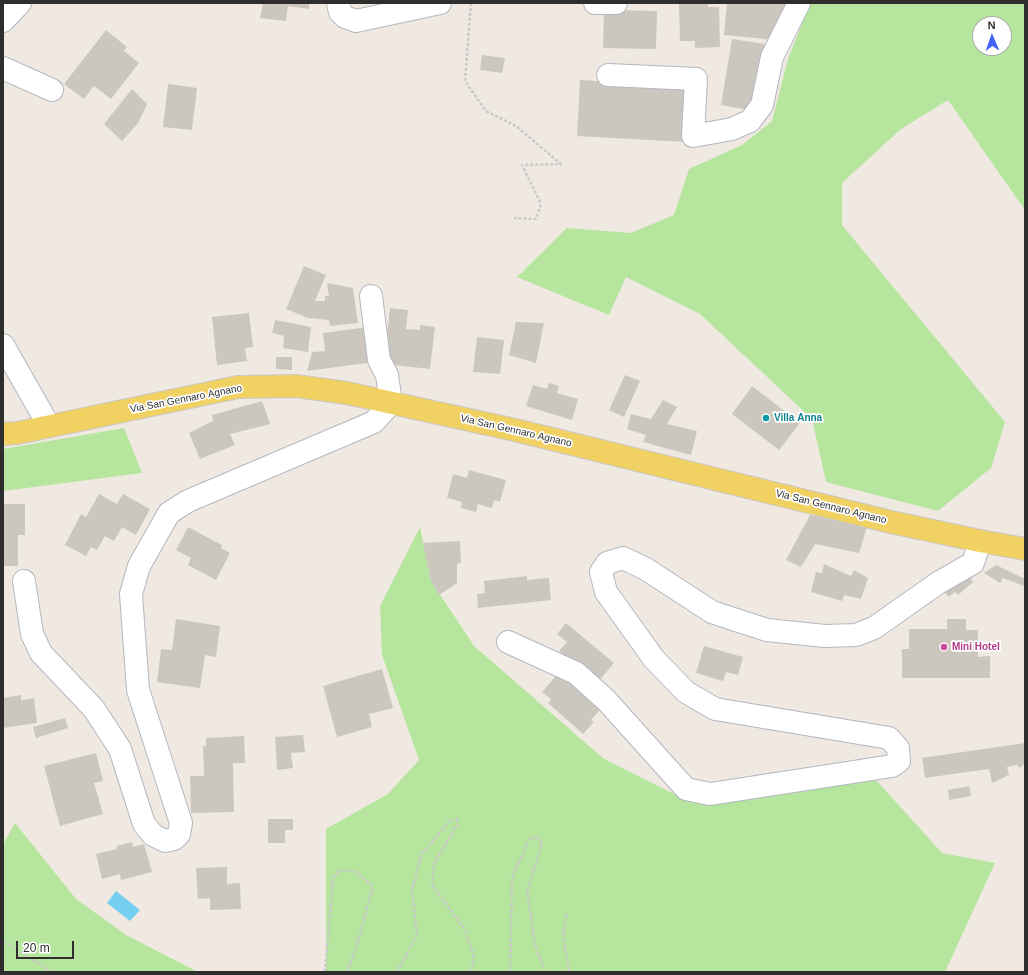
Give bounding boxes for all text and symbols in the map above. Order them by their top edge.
north arrow [972,16,1012,56]
text: N [987,19,996,31]
street label: Via San Gennaro Agnano [129,382,243,416]
street label: Via San Gennaro Agnano [459,412,573,450]
place label: Villa Anna [774,412,822,424]
marker: Villa Anna [761,413,771,423]
street label: Via San Gennaro Agnano [774,487,888,527]
place label: Mini Hotel [952,641,1000,653]
marker: Mini Hotel [939,642,949,652]
scale bar [18,933,76,959]
text: 20 m [23,941,50,955]

